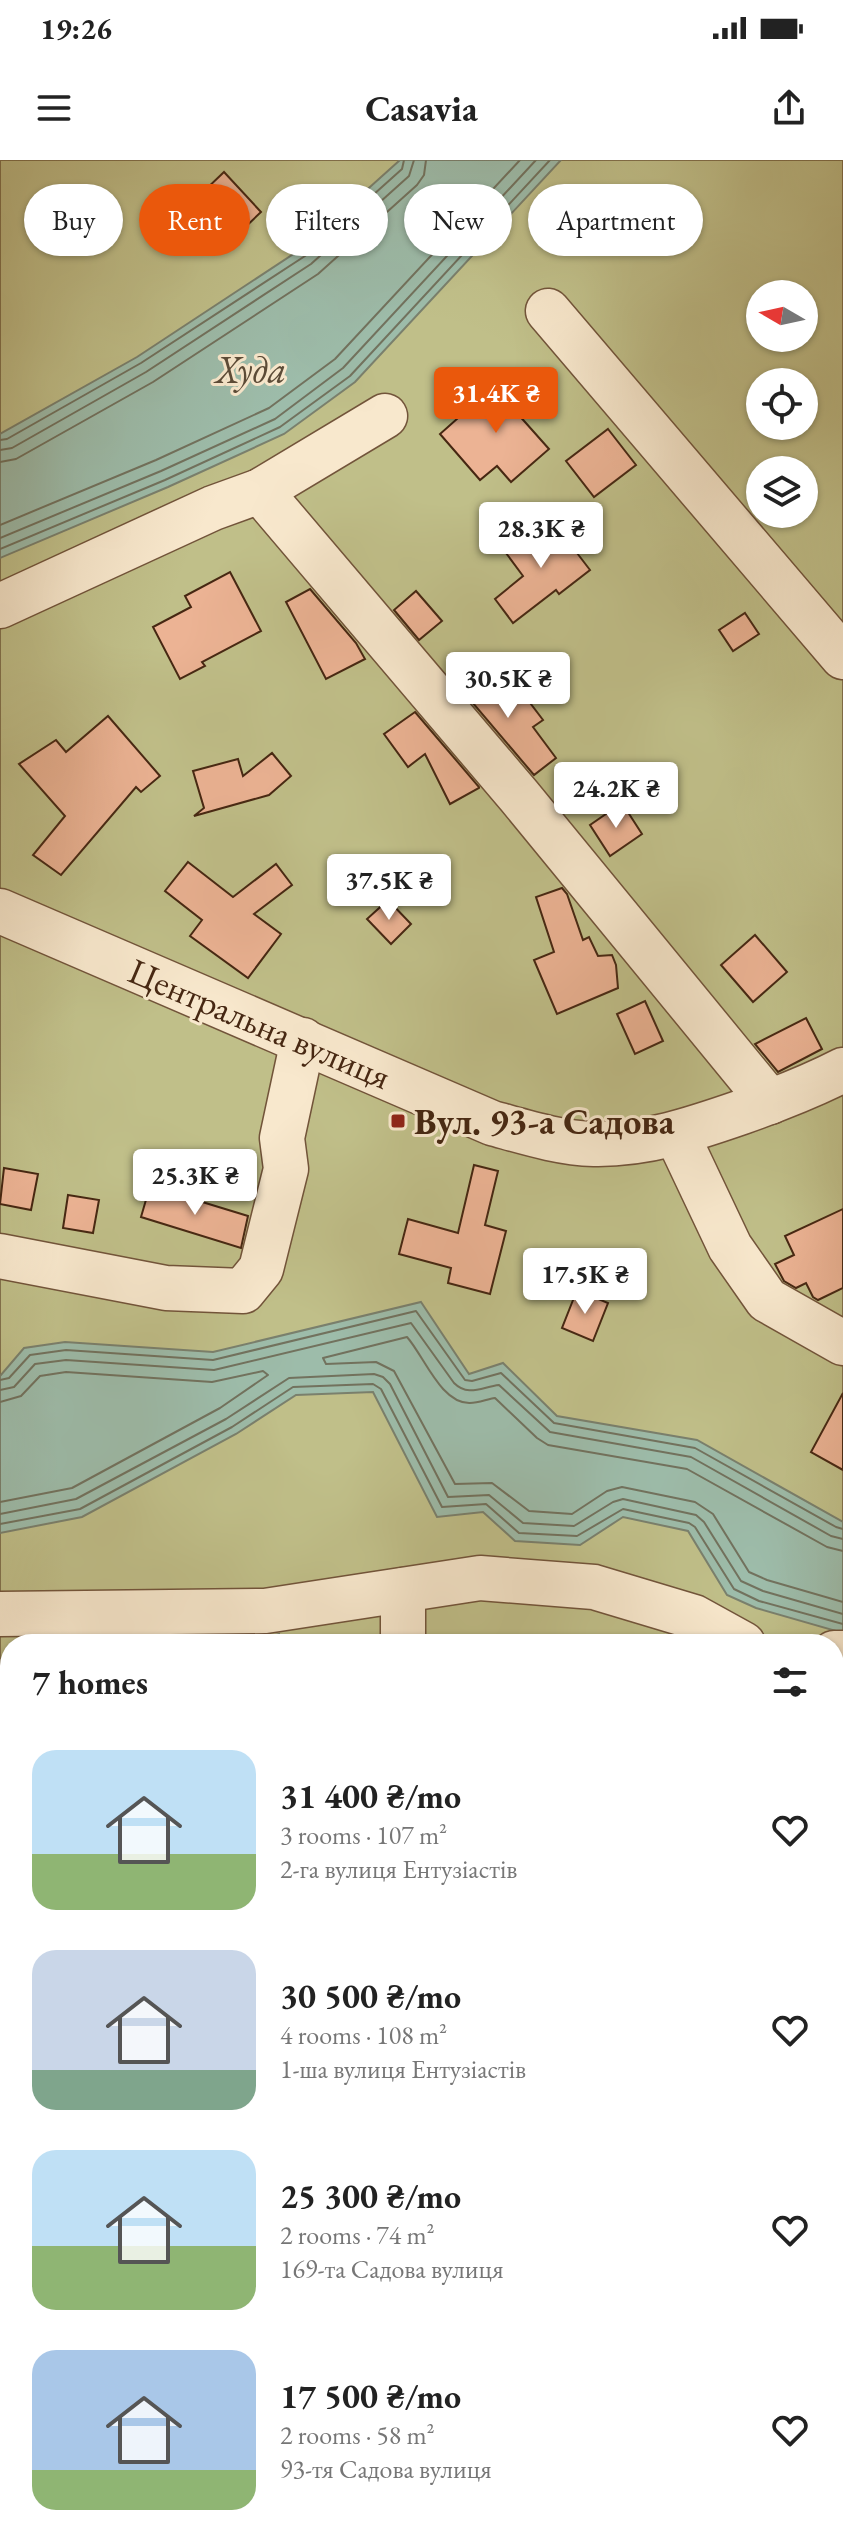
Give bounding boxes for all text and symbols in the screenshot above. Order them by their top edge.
text: 19:26 [40,9,112,48]
text: Casavia [365,85,478,132]
icon: menu [32,86,76,130]
icon: share [767,86,811,130]
chip: Buy [24,184,123,256]
chip: Rent [139,184,250,256]
chip: Filters [266,184,388,256]
chip: New [404,184,512,256]
chip: Apartment [528,184,703,256]
north arrow [746,280,818,352]
map controls [746,280,818,528]
water label: Худа [213,344,286,393]
pin: 31.4K ₴ [422,367,570,435]
button: locate [746,368,818,440]
text: 31.4K ₴ [452,376,540,410]
button: layers [746,456,818,528]
pin: 28.3K ₴ [467,502,615,570]
text: 28.3K ₴ [497,511,585,545]
pin: 30.5K ₴ [434,652,582,720]
text: 30.5K ₴ [464,661,552,695]
pin: 24.2K ₴ [542,762,690,830]
text: 24.2K ₴ [572,771,660,805]
pin: 37.5K ₴ [315,854,463,922]
text: 37.5K ₴ [345,863,433,897]
street label: Центральна вулиця [122,947,398,1100]
place label: Вул. 93-а Садова [414,1098,675,1145]
marker: Вул. 93-а Садова [389,1112,407,1130]
pin: 25.3K ₴ [121,1149,269,1217]
text: 25.3K ₴ [151,1158,239,1192]
pin: 17.5K ₴ [511,1248,659,1316]
text: 17.5K ₴ [541,1257,629,1291]
text: 7 homes [32,1660,148,1704]
icon: filters [768,1660,812,1704]
text: 31 400 ₴/mo [280,1774,461,1818]
icon: home [96,1782,192,1878]
icon: heart [768,1808,812,1852]
text: 3 rooms · 107 m² [280,1818,447,1852]
text: 2-га вулиця Ентузіастів [280,1852,517,1886]
text: 30 500 ₴/mo [280,1974,461,2018]
icon: home [96,1982,192,2078]
icon: heart [768,2008,812,2052]
text: 4 rooms · 108 m² [280,2018,447,2052]
text: 1-ша вулиця Ентузіастів [280,2052,526,2086]
text: 25 300 ₴/mo [280,2174,461,2218]
icon: home [96,2182,192,2278]
icon: heart [768,2208,812,2252]
text: 2 rooms · 74 m² [280,2218,435,2252]
text: 169-та Садова вулиця [280,2252,504,2286]
text: 17 500 ₴/mo [280,2374,461,2418]
icon: home [96,2382,192,2478]
icon: heart [768,2408,812,2452]
text: 2 rooms · 58 m² [280,2418,435,2452]
text: 93-тя Садова вулиця [280,2452,492,2486]

